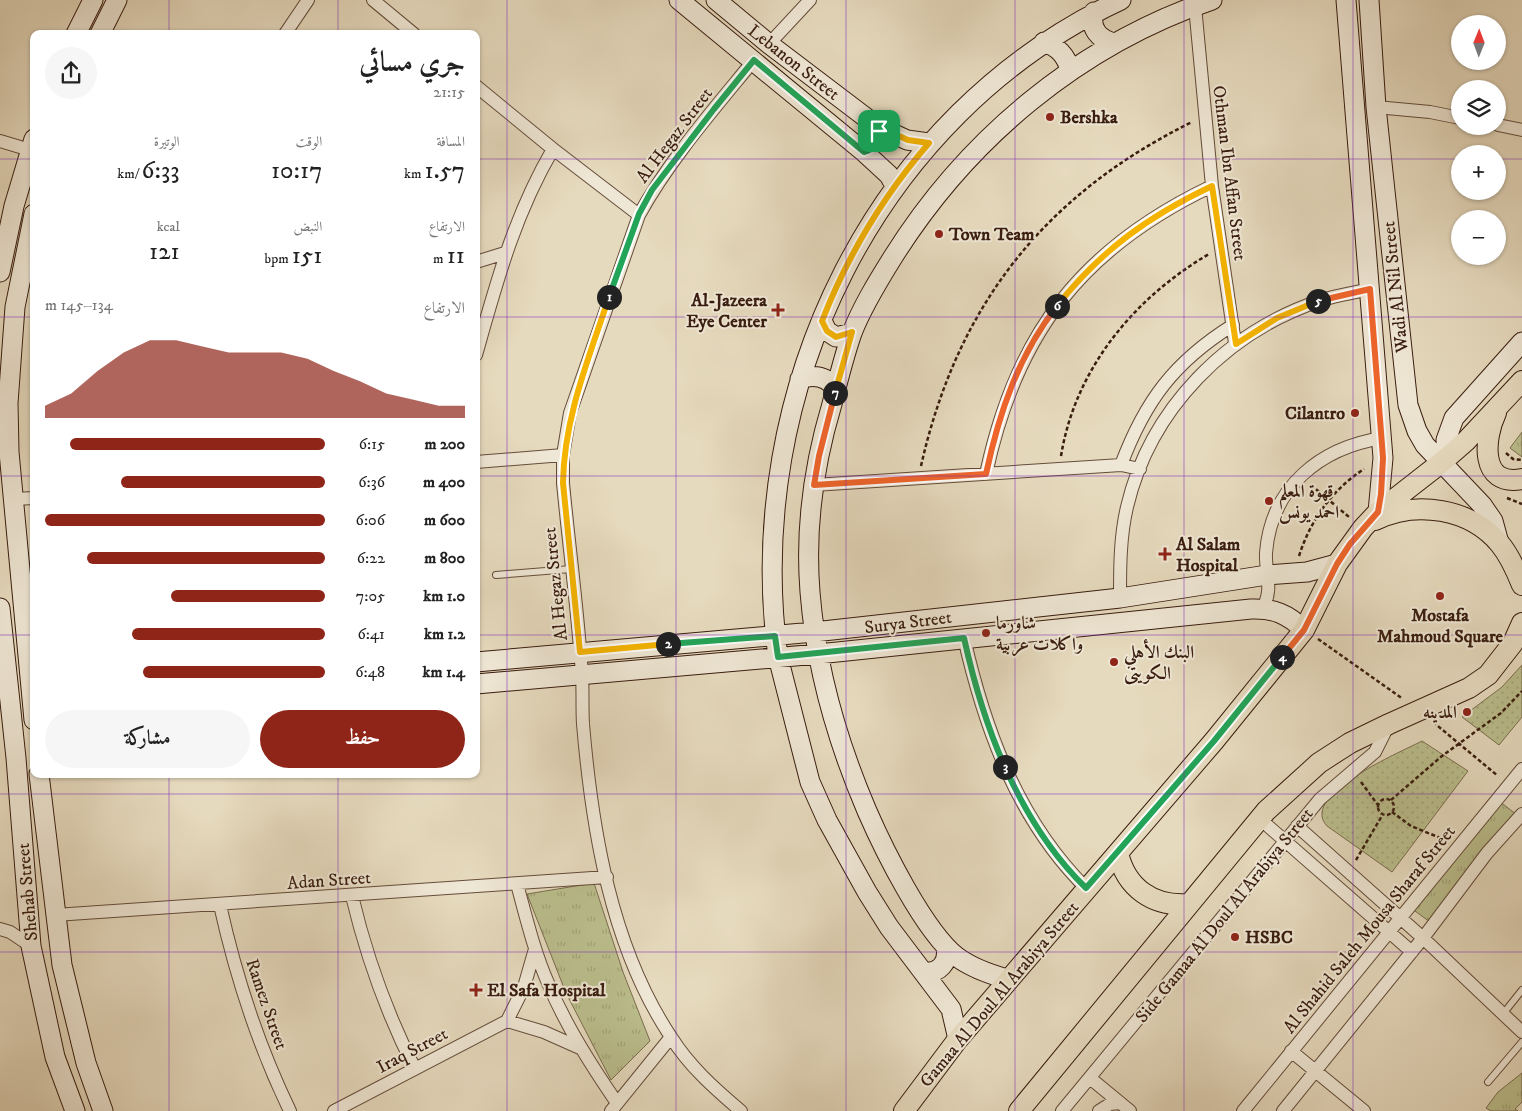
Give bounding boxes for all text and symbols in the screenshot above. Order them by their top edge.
north arrow [1451,15,1506,70]
map controls [1451,15,1506,265]
street label: Lebanon Street [743,20,844,106]
text: جري مسائي [359,45,465,80]
button: share [45,47,97,99]
button: layers [1451,80,1506,135]
text: 21:15 [433,82,465,102]
street label: Al Hegaz Street [632,83,718,188]
street label: Othman Ibn Affan Street [1207,84,1251,262]
place label: Bershka [1060,107,1118,129]
pin [858,110,900,152]
marker: Bershka [1044,111,1056,123]
icon: arrive [865,117,893,145]
text: الوتيرة [154,133,180,151]
text: الوقت [296,133,322,151]
text: المسافة [436,133,465,151]
button: + [1451,145,1506,200]
text: 6:33 [141,155,180,186]
text: 10:17 [271,155,322,186]
text: 1.57 [425,155,465,186]
text: /km [117,165,141,183]
text: km [404,165,425,183]
button: − [1451,210,1506,265]
text: kcal [157,218,180,236]
text: النبض [293,218,322,236]
text: الارتفاع [429,218,465,236]
street label: Wadi Al Nil Street [1378,220,1414,355]
place label: Town Team [948,224,1035,246]
marker: Town Team [933,228,945,240]
text: 121 [149,236,180,267]
text: 151 [292,240,322,271]
text: 11 [447,240,465,271]
text: bpm [265,250,292,268]
text: m [433,250,447,268]
pin: 1 [596,284,622,310]
text: 1 [607,288,612,306]
pin: 5 [1306,288,1330,314]
place label: Al-Jazeera Eye Center [686,290,767,333]
text: 5 [1315,292,1322,310]
pin: 6 [1044,294,1070,318]
text: 134–145 m [45,295,113,315]
text: 6 [1054,297,1061,315]
text: الارتفاع [423,298,465,318]
marker: Al-Jazeera Eye Center [771,303,785,317]
pin: 7 [822,380,848,406]
text: 7 [832,384,839,402]
place label: Cilantro [1285,403,1345,425]
marker: Cilantro [1349,407,1361,419]
text: 6:15 [359,434,385,454]
text: 200 m [424,434,465,454]
text: 6:36 [358,472,385,492]
text: 400 m [423,472,465,492]
place label: قهوة المعلم احمد يونس [1279,481,1339,524]
marker: قهوة المعلم احمد يونس [1263,495,1275,507]
text: 6:06 [356,510,385,530]
text: 600 m [424,510,465,530]
street label: Al Hegaz Street [539,526,573,642]
place label: Al Salam Hospital [1175,534,1241,577]
marker: Al Salam Hospital [1158,547,1172,561]
text: 6:22 [357,548,385,568]
text: 800 m [424,548,465,568]
text: 7:05 [356,586,385,606]
text: 1.0 km [423,586,465,606]
marker: Mostafa Mahmoud Square [1434,590,1446,602]
place label: Mostafa Mahmoud Square [1377,605,1504,648]
street label: Surya Street [863,607,953,639]
place label: شاورما واكلات عربية [996,613,1083,657]
text: 6:41 [357,624,385,644]
text: 1.2 km [424,624,465,644]
marker: شاورما واكلات عربية [980,627,992,639]
pin: 2 [656,632,680,656]
text: 2 [665,635,672,653]
place label: البنك الأهلي الكويتى [1123,638,1194,685]
pin: 4 [1270,644,1294,670]
text: 4 [1278,648,1287,666]
marker: البنك الأهلي الكويتى [1108,656,1120,668]
text: 6:48 [355,662,385,682]
text: 1.4 km [423,662,465,682]
place label: المدينه [1423,702,1457,724]
marker: المدينه [1461,706,1473,718]
button: مشاركة [45,710,250,768]
button: حفظ [260,710,465,768]
pin: 3 [992,754,1018,780]
text: 3 [1003,758,1008,776]
street label: Side Gamaa Al Doul Al Arabiya Street [1131,803,1319,1028]
street label: Al Shahid Saleh Mousa Sharaf Street [1279,821,1461,1038]
street label: Shehab Street [13,842,43,942]
street label: Adan Street [286,867,372,895]
street label: Gamaa Al Doul Al Arabiya Street [915,897,1084,1092]
place label: HSBC [1245,927,1293,949]
marker: HSBC [1229,931,1241,943]
street label: Ramez Street [240,956,292,1053]
place label: El Safa Hospital [487,980,606,1002]
marker: El Safa Hospital [469,983,483,997]
street label: Iraq Street [373,1023,452,1079]

